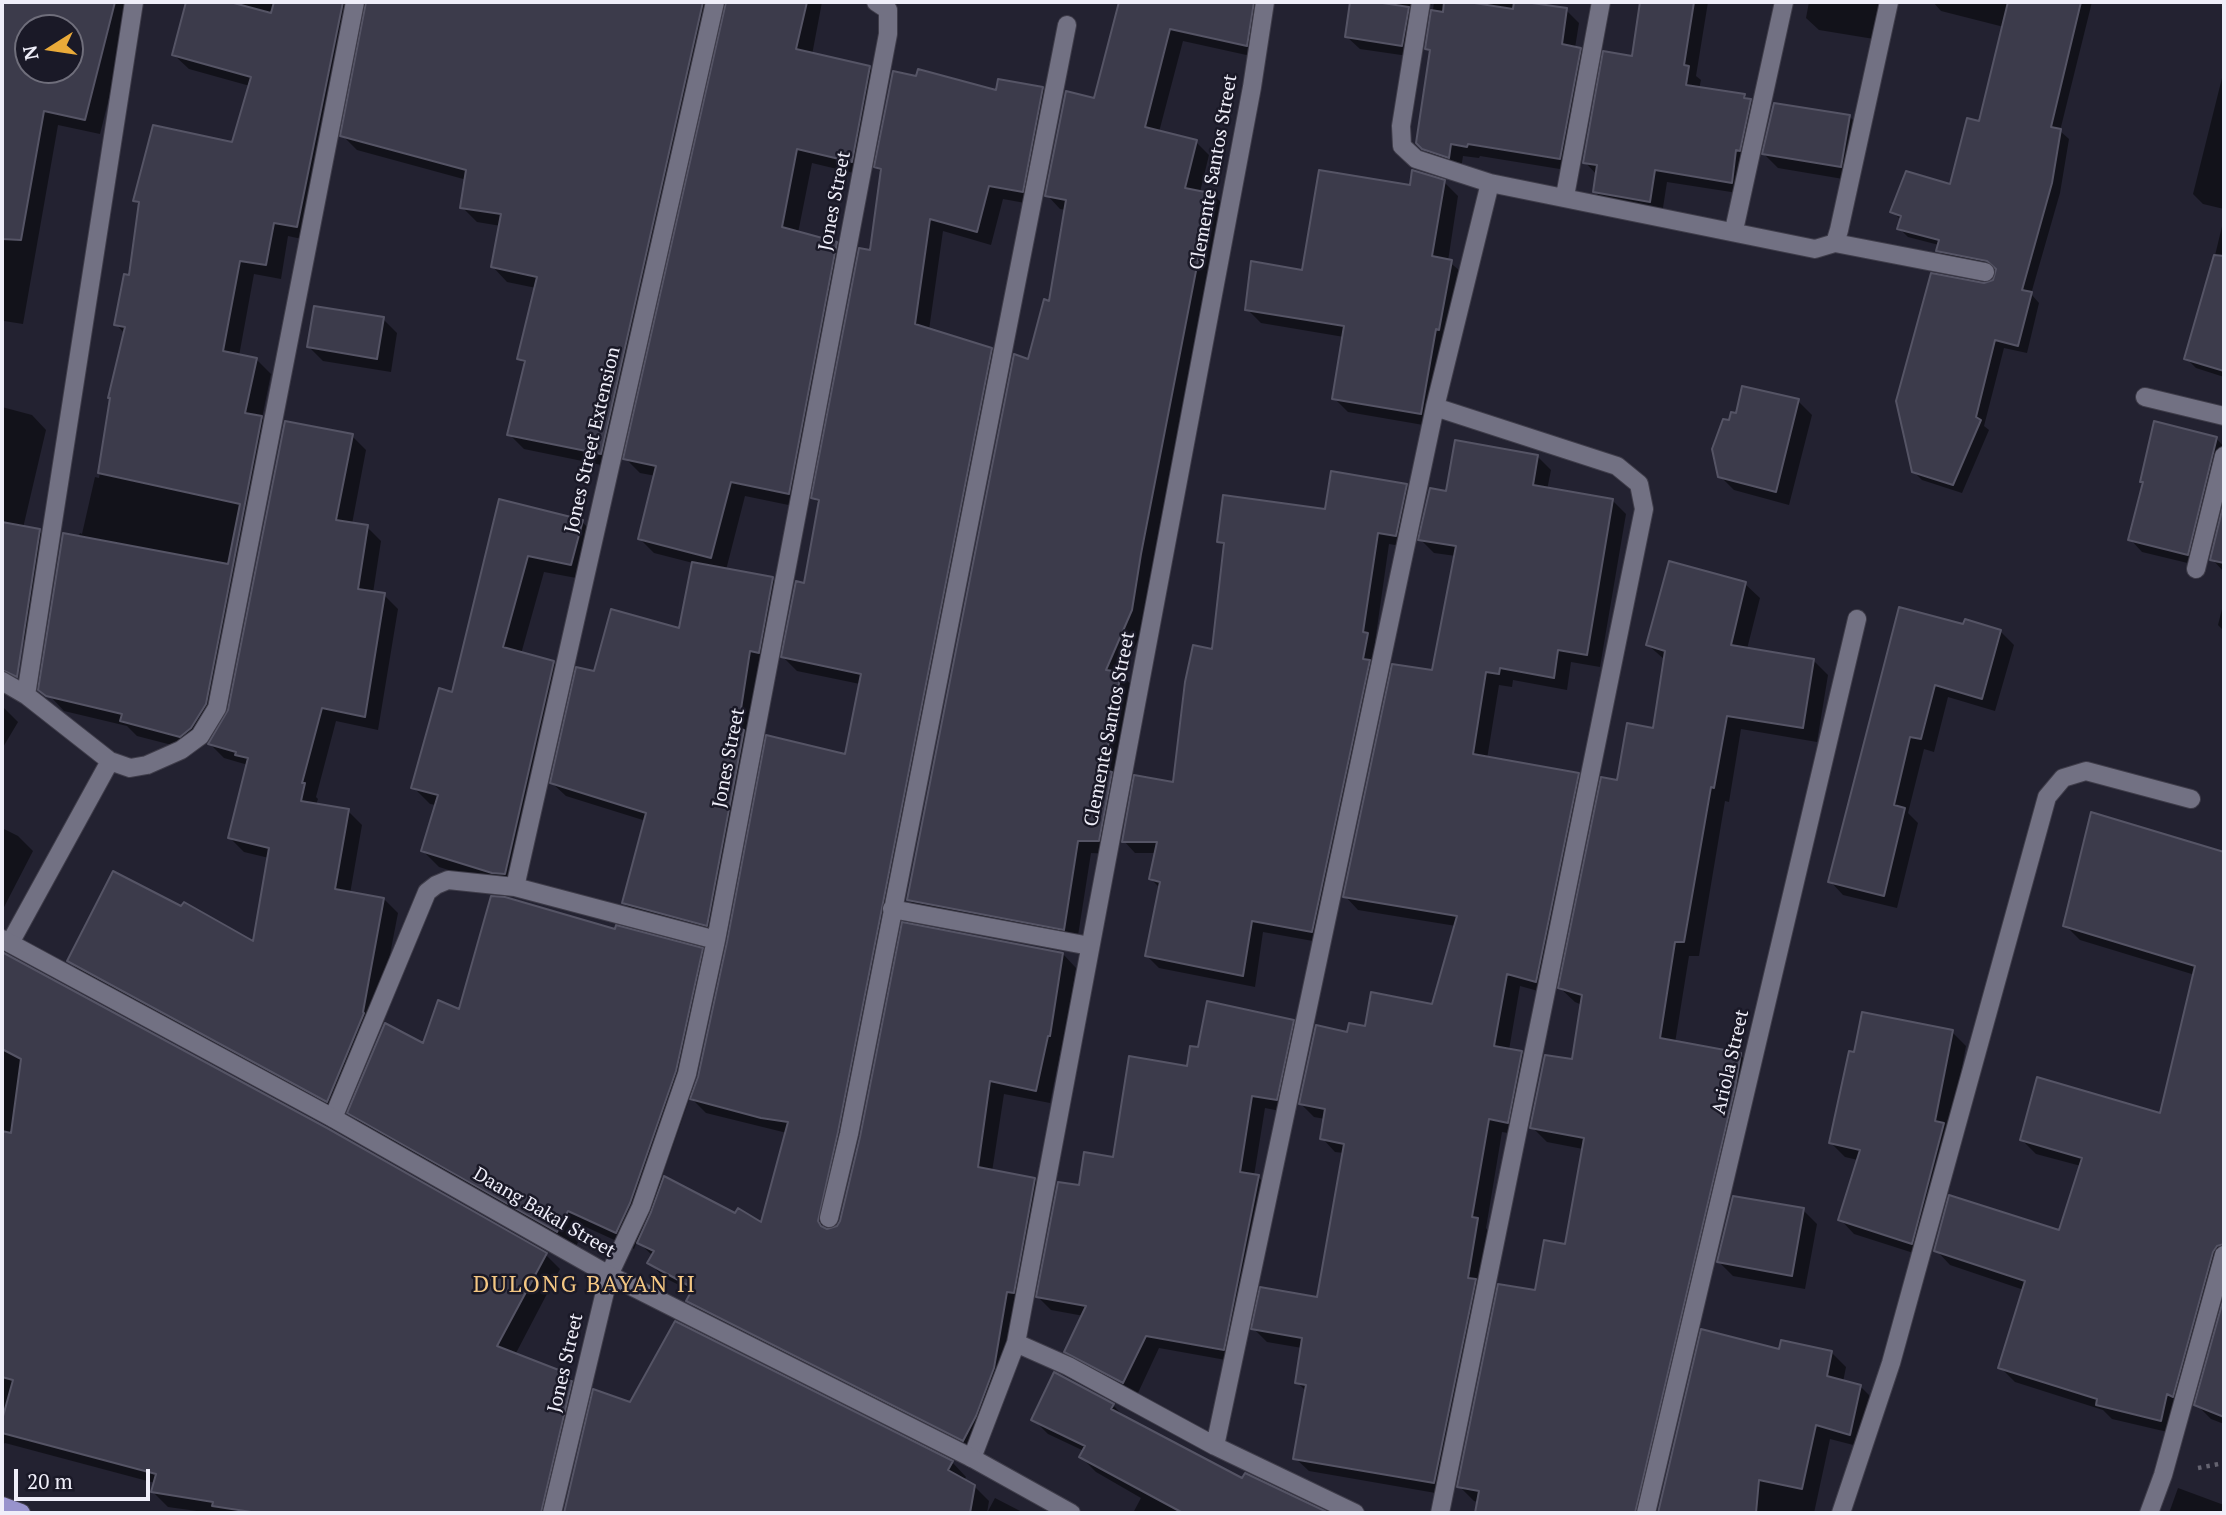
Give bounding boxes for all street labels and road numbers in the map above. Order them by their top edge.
street label: Clemente Santos Street [1186,72,1242,272]
street label: Jones Street [814,149,856,253]
street label: Jones Street Extension [560,345,626,535]
street label: Clemente Santos Street [1080,630,1140,828]
street label: Jones Street [708,706,750,810]
street label: Ariola Street [1708,1007,1754,1117]
street label: Daang Bakal Street [469,1163,619,1263]
street label: Jones Street [543,1311,589,1415]

